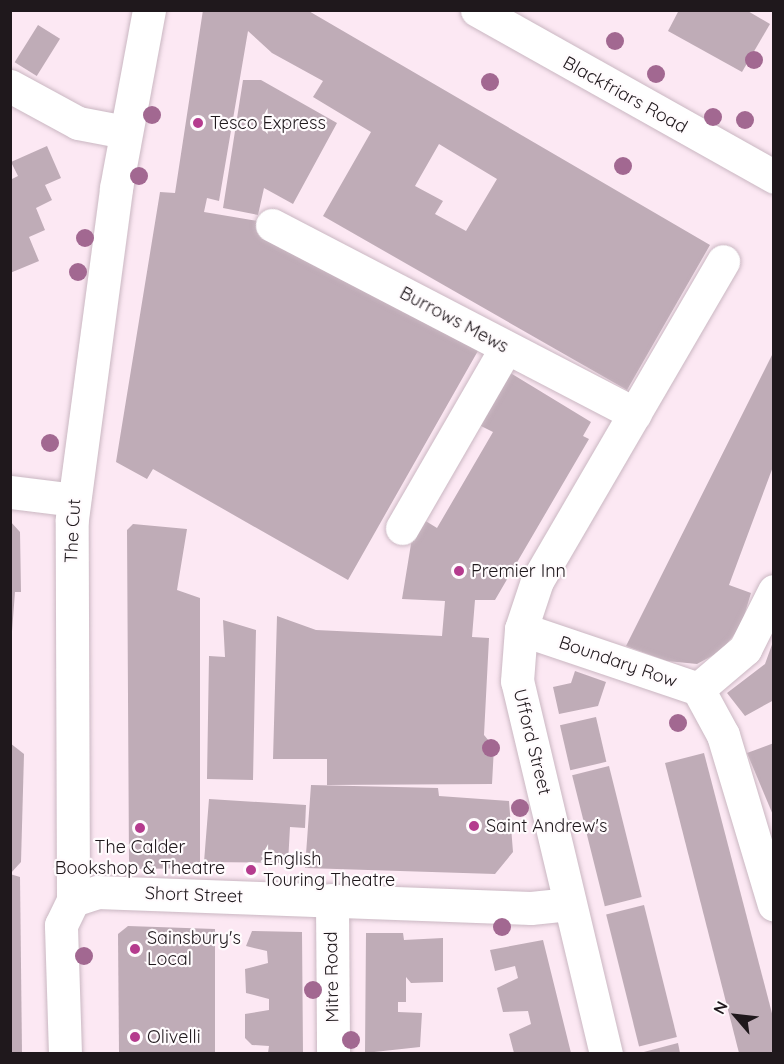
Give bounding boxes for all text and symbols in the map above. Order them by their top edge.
street label: Blackfriars Road [559,52,691,138]
place label: Tesco Express [210,112,326,134]
marker: Tesco Express [191,116,205,130]
street label: Burrows Mews [396,282,512,358]
street label: The Cut [61,498,85,564]
place label: Premier Inn [471,560,566,582]
marker: Premier Inn [452,564,466,578]
street label: Boundary Row [556,632,680,692]
street label: Ufford Street [508,687,556,797]
place label: Saint Andrew's [486,815,607,837]
marker: Saint Andrew's [467,819,481,833]
marker: The Calder Bookshop & Theatre [133,821,147,835]
place label: The Calder Bookshop & Theatre [55,837,225,880]
place label: English Touring Theatre [263,849,395,892]
marker: English Touring Theatre [244,863,258,877]
street label: Short Street [144,882,244,908]
place label: Sainsbury's Local [147,928,241,970]
street label: Mitre Road [320,931,344,1023]
marker: Sainsbury's Local [128,942,142,956]
north arrow [706,986,766,1046]
text: N [709,998,732,1017]
place label: Olivelli [147,1026,201,1048]
marker: Olivelli [128,1030,142,1044]

